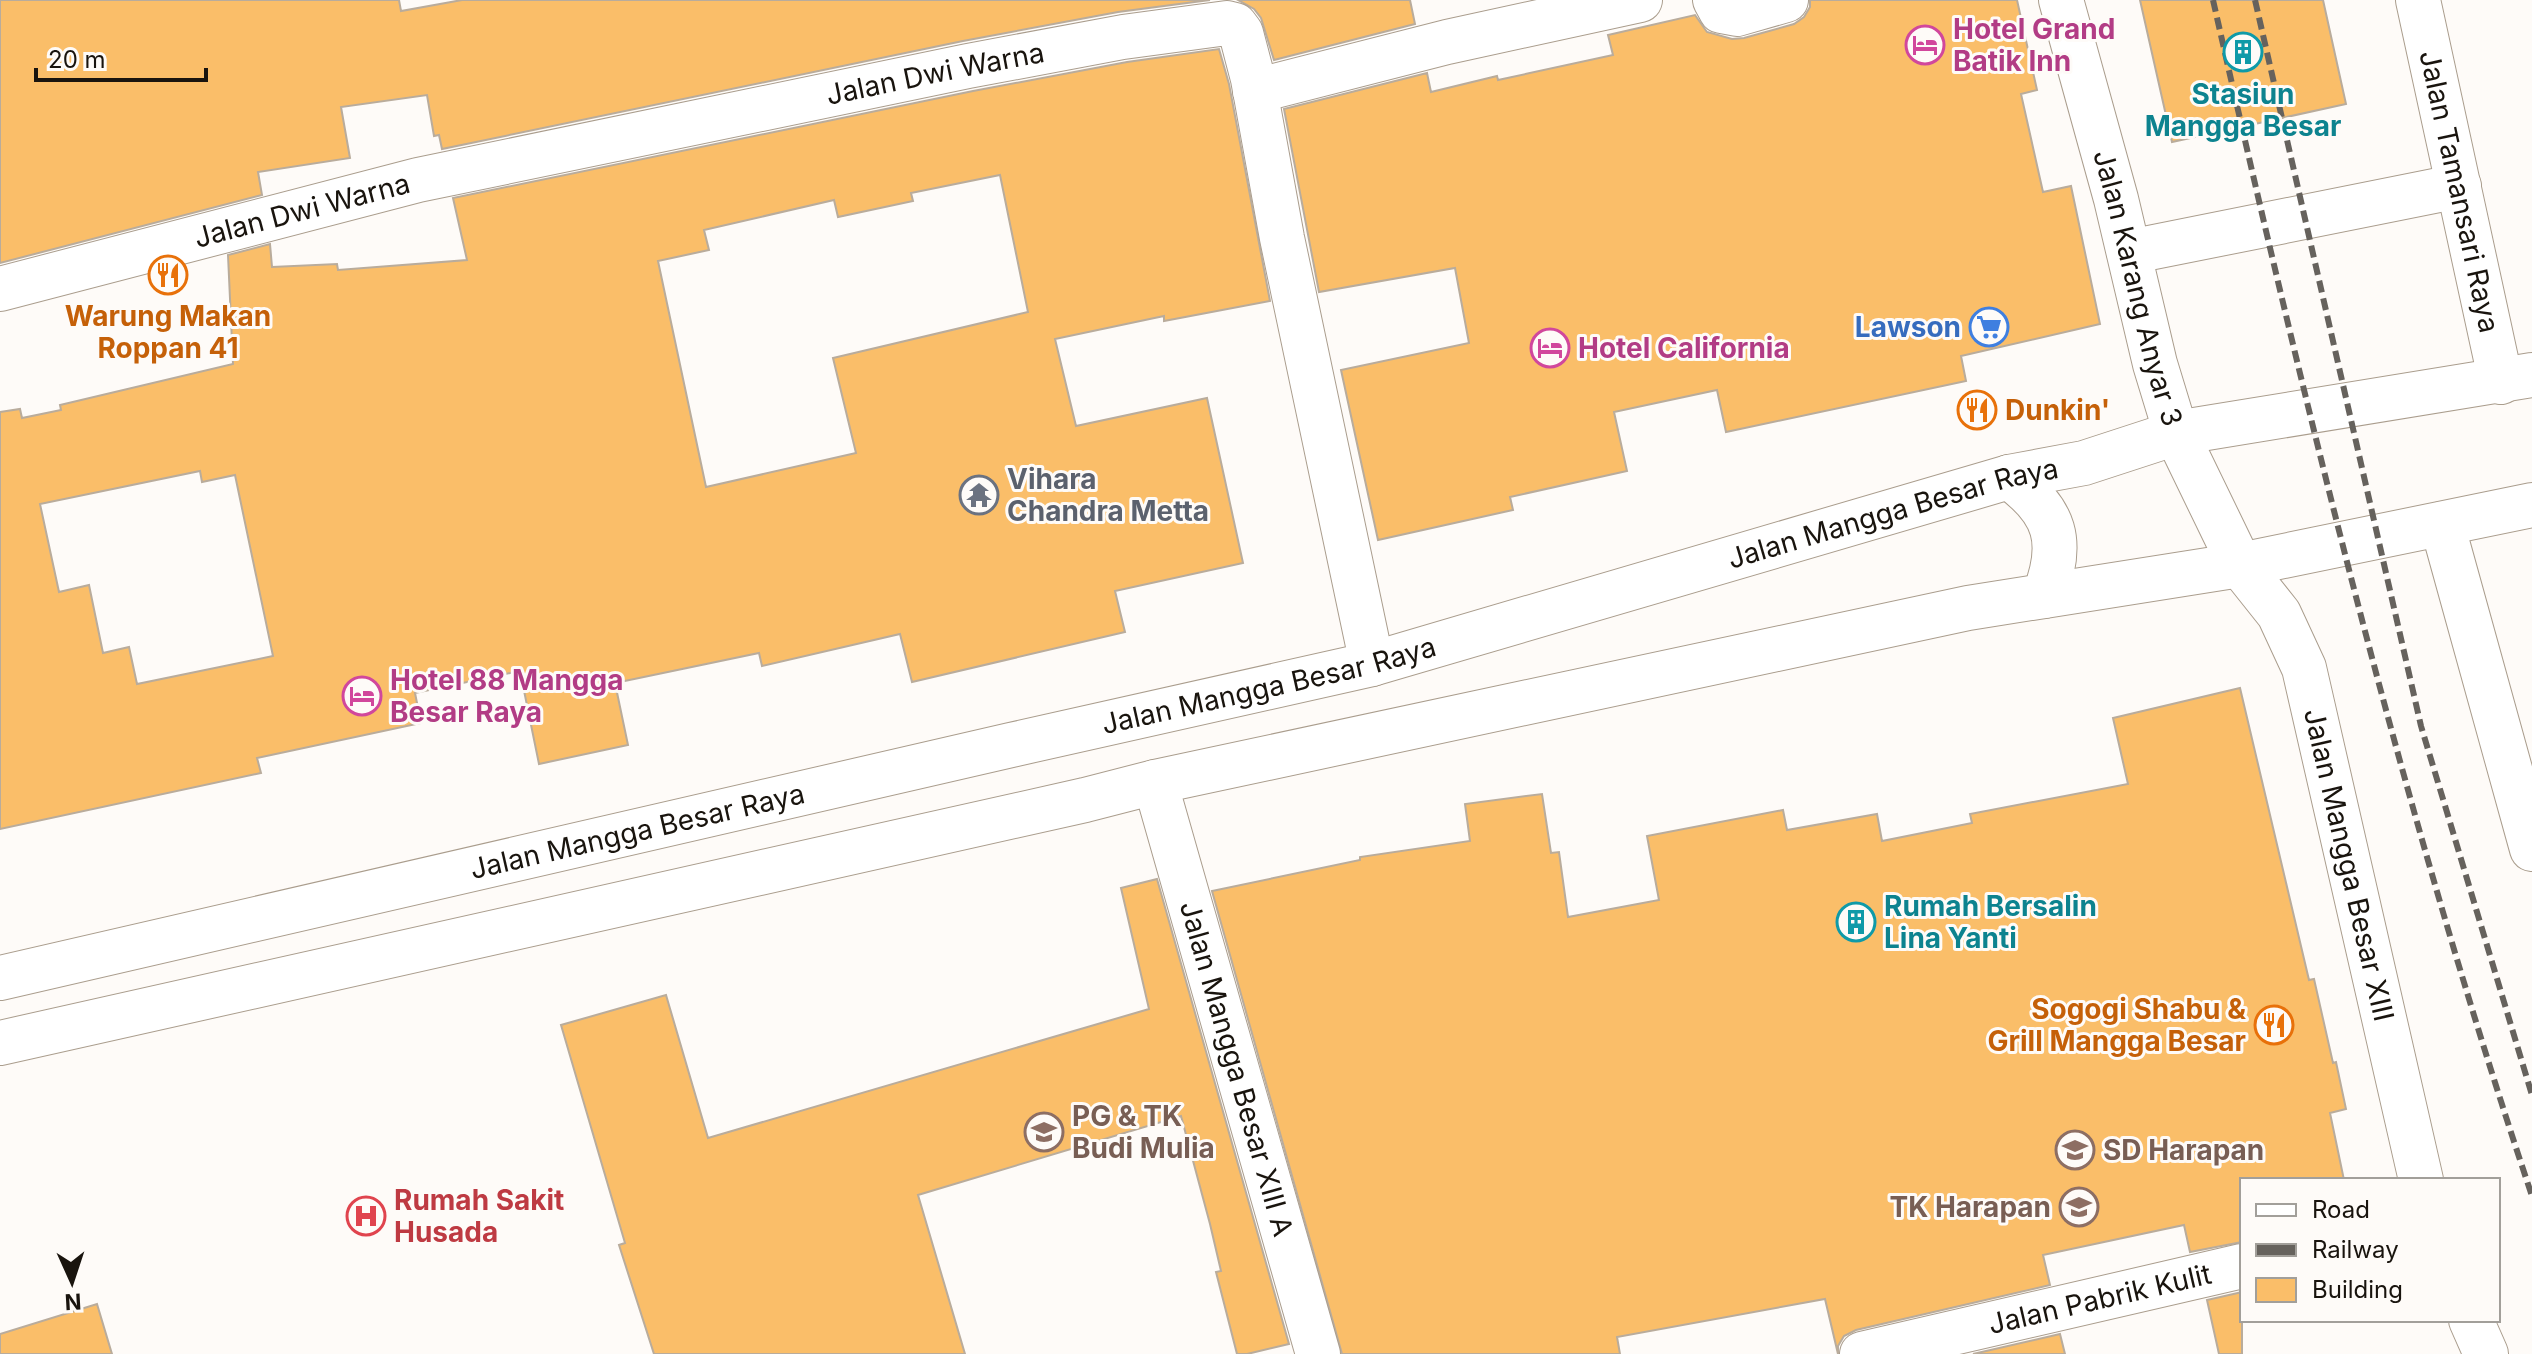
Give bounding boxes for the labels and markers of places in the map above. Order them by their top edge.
place label: Hotel Grand Batik Inn [1953,12,2115,78]
hotel icon: Hotel Grand Batik Inn [1904,24,1946,66]
building icon: Stasiun Mangga Besar [2222,31,2264,73]
place label: Stasiun Mangga Besar [2145,77,2341,143]
restaurant icon: Warung Makan Roppan 41 [147,254,189,296]
place label: Warung Makan Roppan 41 [65,299,271,365]
supermarket icon: Lawson [1968,306,2010,348]
place label: Lawson [1855,310,1961,344]
hotel icon: Hotel California [1529,327,1571,369]
place label: Hotel California [1578,331,1790,365]
restaurant icon: Dunkin' [1956,389,1998,431]
place label: Dunkin' [2005,393,2110,427]
place label: Vihara Chandra Metta [1007,462,1209,528]
temple icon: Vihara Chandra Metta [958,474,1000,516]
place label: Hotel 88 Mangga Besar Raya [390,663,623,729]
hotel icon: Hotel 88 Mangga Besar Raya [341,675,383,717]
place label: Rumah Bersalin Lina Yanti [1884,889,2097,955]
building icon: Rumah Bersalin Lina Yanti [1835,901,1877,943]
place label: Sogogi Shabu & Grill Mangga Besar [1987,992,2246,1058]
restaurant icon: Sogogi Shabu & Grill Mangga Besar [2253,1004,2295,1046]
place label: PG & TK Budi Mulia [1072,1099,1215,1165]
school or university icon: PG & TK Budi Mulia [1023,1111,1065,1153]
school or university icon: SD Harapan [2054,1129,2096,1171]
place label: SD Harapan [2103,1133,2264,1167]
place label: Rumah Sakit Husada [394,1183,564,1249]
school or university icon: TK Harapan [2058,1186,2100,1228]
place label: TK Harapan [1889,1190,2051,1224]
hospital icon: Rumah Sakit Husada [345,1195,387,1237]

